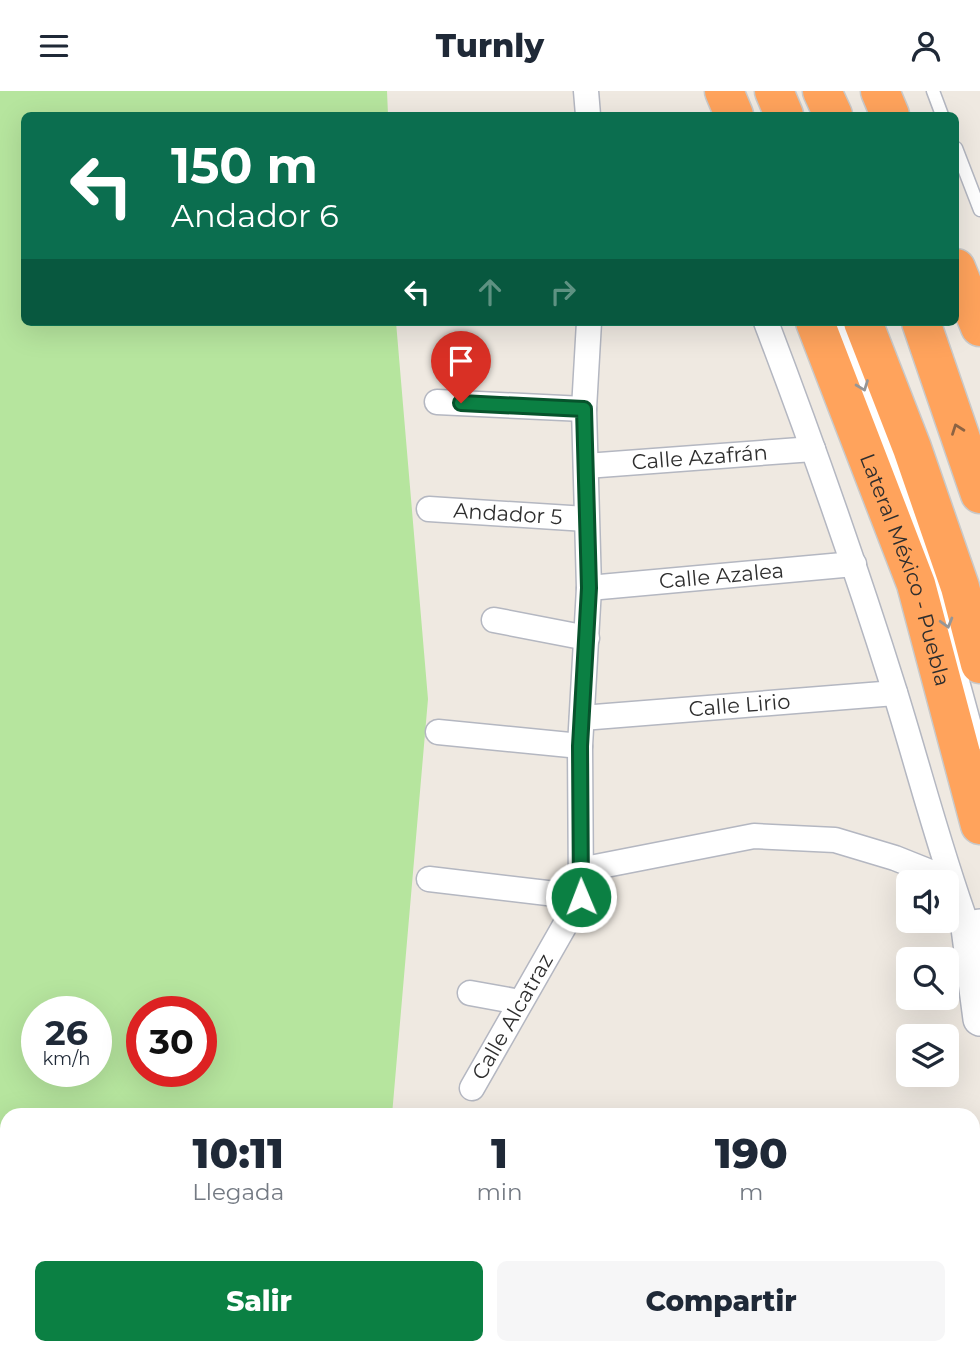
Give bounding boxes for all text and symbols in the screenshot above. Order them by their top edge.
text: Turnly [436,26,544,65]
icon: menu [35,27,73,65]
icon: person [907,27,945,65]
text: 150 m [171,136,318,195]
icon: left [56,140,147,231]
text: Andador 6 [171,196,339,235]
icon: left [398,273,436,311]
icon: ahead [471,273,509,311]
icon: right [544,273,582,311]
pin [431,331,491,403]
icon: arrive [442,342,480,380]
one-way arrow [854,379,868,391]
one-way arrow [951,424,965,436]
street label: Calle Azafrán [631,439,768,475]
street label: Lateral México - Puebla [855,450,956,689]
street label: Andador 5 [453,498,563,529]
street label: Calle Azalea [658,557,785,594]
one-way arrow [939,617,953,629]
street label: Calle Lirio [688,688,791,721]
position arrow [544,860,618,934]
map controls [896,870,959,1087]
button: sound [896,870,959,933]
button: search [896,947,959,1010]
street label: Calle Alcatraz [466,949,558,1084]
speed limit sign: 30 [126,996,217,1087]
text: 26 [45,1011,88,1054]
button: layers [896,1024,959,1087]
text: km/h [42,1048,91,1070]
text: 10:11 [192,1127,284,1179]
text: 1 [491,1127,508,1179]
text: 190 [715,1127,788,1179]
text: Llegada [192,1178,284,1206]
text: min [476,1178,523,1206]
text: m [739,1178,764,1206]
button: Salir [35,1261,483,1341]
button: Compartir [497,1261,945,1341]

